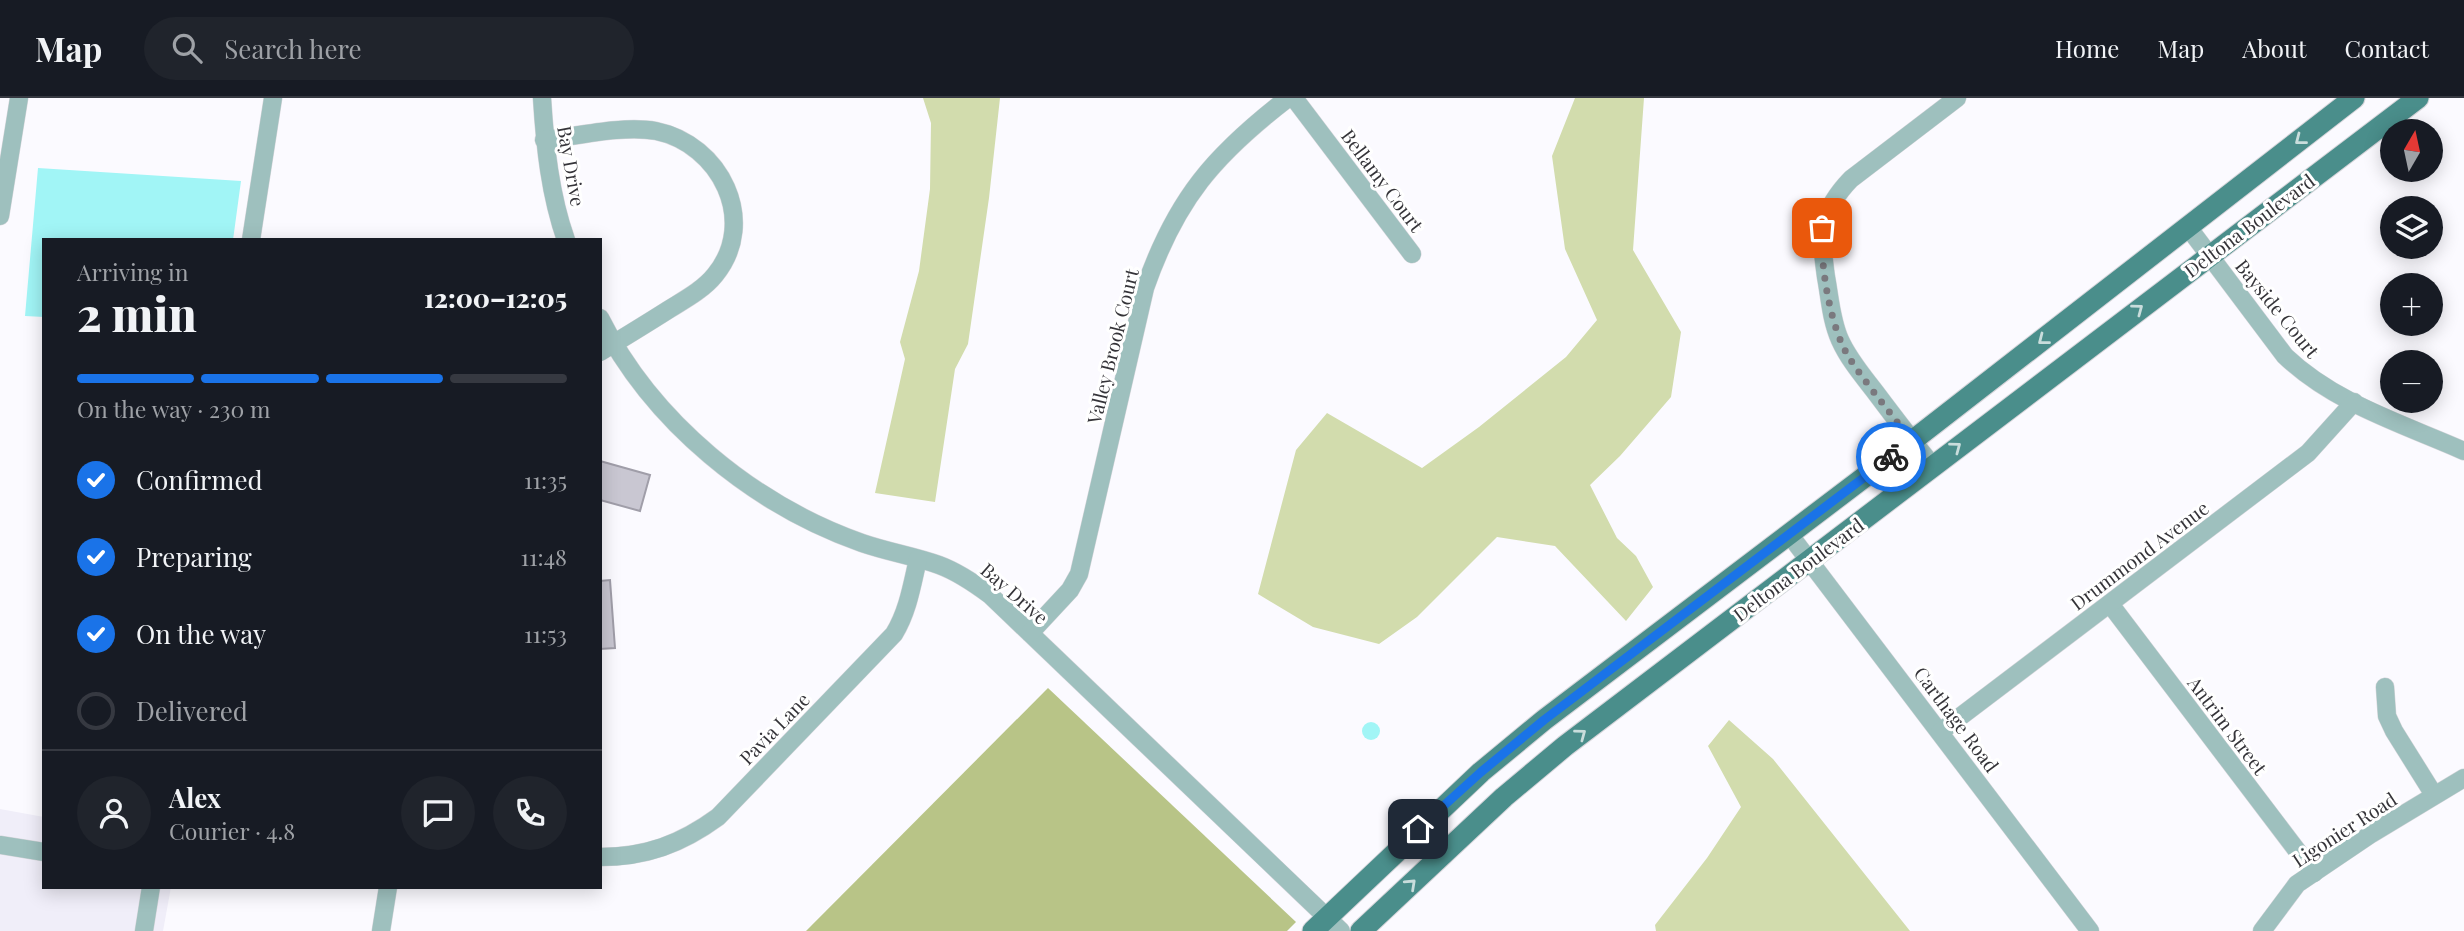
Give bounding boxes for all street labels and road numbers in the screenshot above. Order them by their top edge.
street label: Bellamy Court [1336,123,1430,237]
street label: Bay Drive [552,124,592,208]
street label: Deltona Boulevard [2178,167,2320,283]
street label: Bayside Court [2230,253,2326,363]
street label: Valley Brook Court [1080,265,1144,427]
street label: Drummond Avenue [2065,494,2213,616]
street label: Deltona Boulevard [1727,511,1869,627]
street label: Bay Drive [976,556,1054,630]
street label: Carthage Road [1909,661,2005,777]
street label: Antrim Street [2182,670,2274,780]
street label: Pavia Lane [733,686,815,770]
street label: Ligonier Road [2287,786,2401,872]

